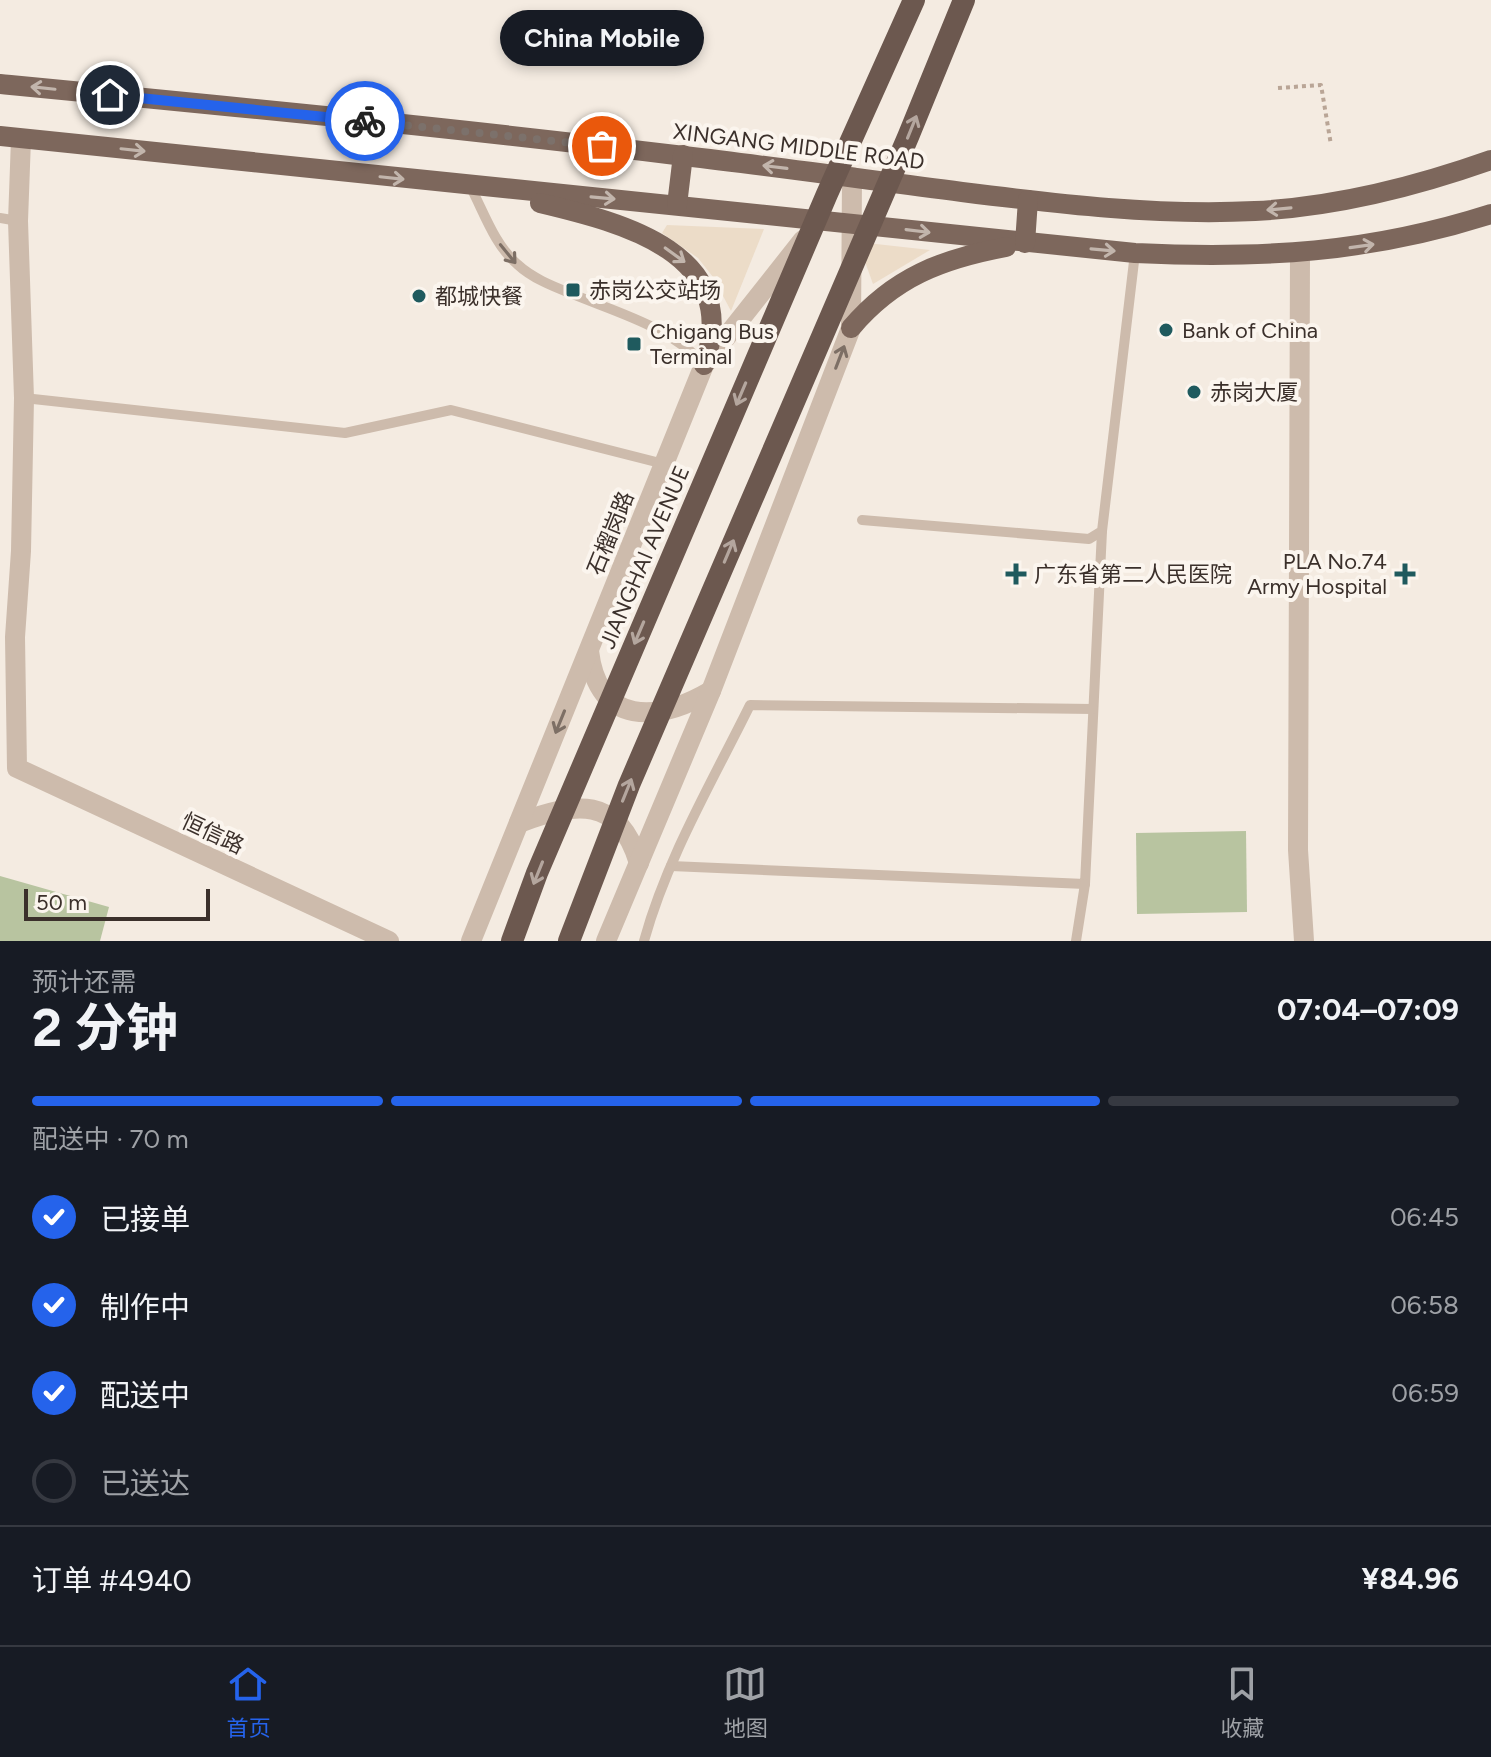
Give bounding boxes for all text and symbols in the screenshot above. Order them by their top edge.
callout: China Mobile [500,10,704,66]
text: China Mobile [524,22,680,54]
pin [76,61,144,129]
icon: home [88,73,132,117]
one-way arrow [30,80,57,95]
courier [325,81,405,161]
icon: bike [343,99,387,143]
pin [568,112,636,180]
one-way arrow [906,115,920,140]
street label: XINGANG MIDDLE ROAD [672,118,926,175]
icon: bag [580,124,624,168]
one-way arrow [119,143,146,158]
one-way arrow [763,159,788,174]
one-way arrow [378,171,405,186]
one-way arrow [589,191,616,206]
one-way arrow [1266,202,1293,217]
one-way arrow [905,224,930,239]
one-way arrow [1349,238,1374,253]
one-way arrow [499,243,517,264]
one-way arrow [1089,243,1115,258]
one-way arrow [664,247,686,263]
place label: 赤岗公交站场 [589,277,721,304]
marker: 赤岗公交站场 [564,281,582,299]
place label: 都城快餐 [435,283,523,310]
marker: 都城快餐 [410,287,428,305]
place label: Bank of China [1182,317,1318,344]
place label: Chigang Bus Terminal [650,318,774,370]
marker: Bank of China [1157,321,1175,339]
marker: Chigang Bus Terminal [625,335,643,353]
one-way arrow [834,345,848,370]
place label: 赤岗大厦 [1210,379,1298,406]
one-way arrow [733,381,748,406]
marker: 赤岗大厦 [1185,383,1203,401]
street label: JIANGHAI AVENUE [594,461,695,653]
street label: 石榴岗路 [581,487,639,579]
one-way arrow [723,539,738,564]
place label: PLA No.74 Army Hospital [1247,548,1387,600]
place label: 广东省第二人民医院 [1034,561,1232,588]
marker: 广东省第二人民医院 [1005,563,1027,585]
marker: PLA No.74 Army Hospital [1394,563,1416,585]
one-way arrow [631,621,646,645]
one-way arrow [552,709,566,733]
one-way arrow [621,778,635,803]
street label: 恒信路 [177,807,248,860]
one-way arrow [530,860,544,885]
scale bar [24,885,210,921]
text: 50 m [36,889,87,916]
text: 预计还需 [32,966,136,998]
text: 07:04–07:09 [1277,991,1459,1028]
text: 2 分钟 [32,997,178,1059]
text: 配送中 · 70 m [32,1123,189,1155]
icon: check [32,1195,76,1239]
text: 已接单 [100,1201,190,1238]
text: 06:45 [1390,1201,1459,1233]
icon: check [32,1283,76,1327]
text: 制作中 [100,1289,190,1326]
text: 06:58 [1390,1289,1459,1321]
icon: check [32,1371,76,1415]
text: 配送中 [100,1377,190,1414]
text: 06:59 [1391,1377,1459,1409]
text: 已送达 [100,1465,190,1502]
text: ¥84.96 [1362,1560,1459,1597]
text: 订单 #4940 [32,1562,192,1599]
tab: 首页 [226,1662,271,1742]
tab: 地图 [723,1662,768,1742]
tab: 收藏 [1220,1662,1265,1742]

